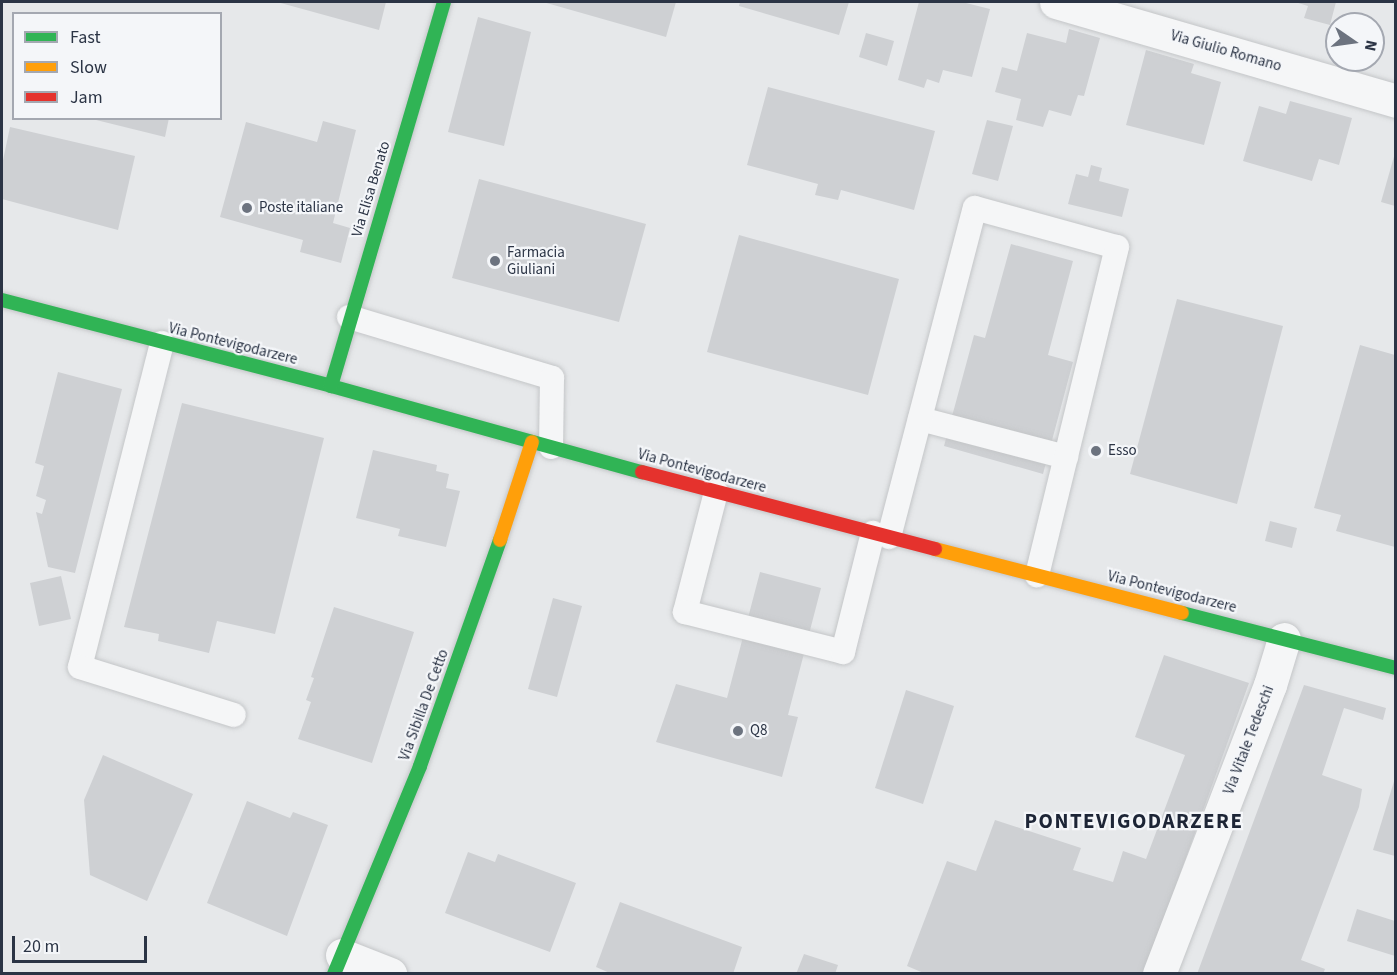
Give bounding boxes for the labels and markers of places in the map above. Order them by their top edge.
place label: Poste italiane [259,199,343,217]
marker: Poste italiane [240,201,254,215]
place label: Farmacia Giuliani [507,243,565,278]
marker: Farmacia Giuliani [488,254,502,268]
place label: Esso [1108,442,1137,460]
marker: Esso [1089,444,1103,458]
place label: Q8 [750,722,767,740]
marker: Q8 [731,724,745,738]

